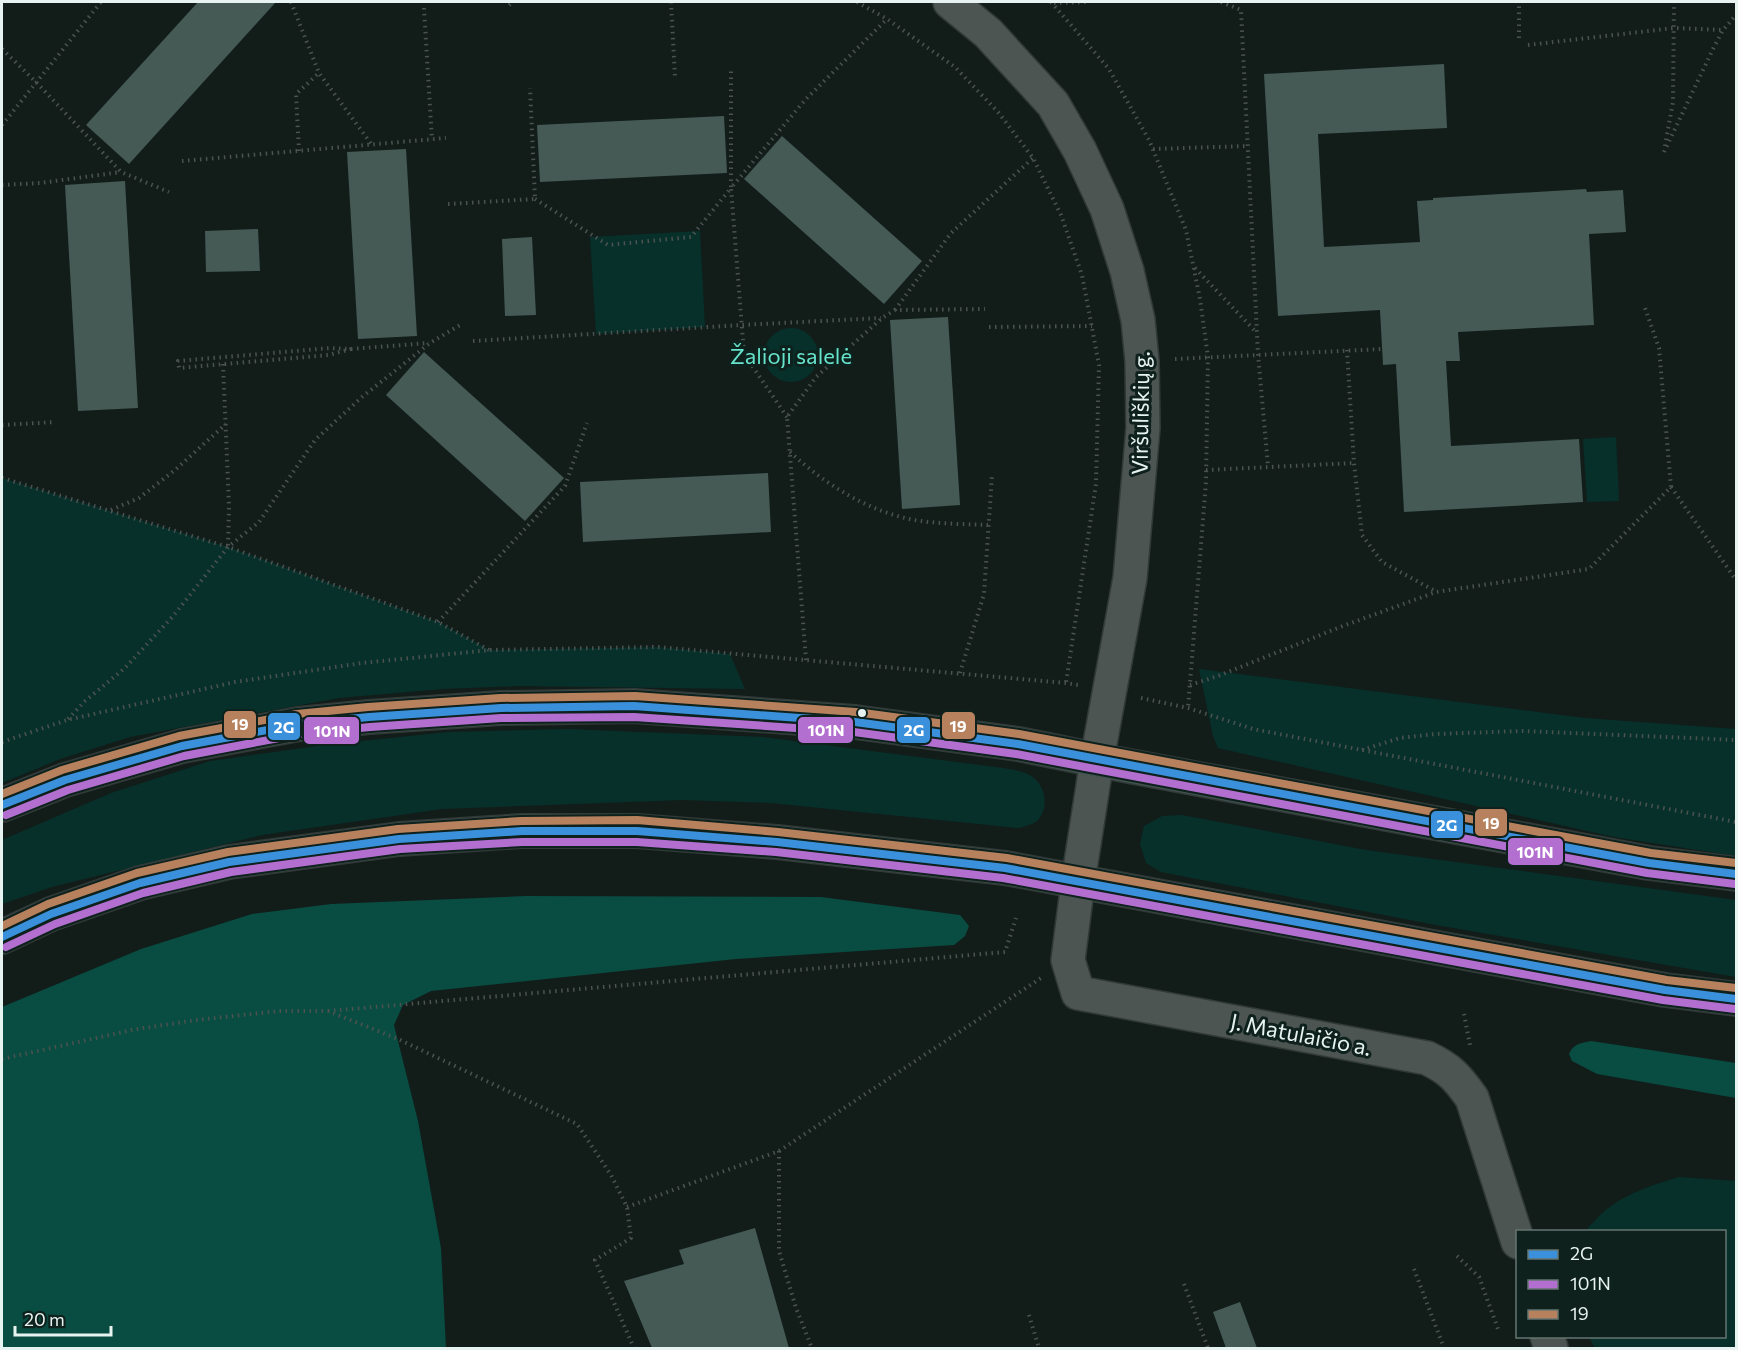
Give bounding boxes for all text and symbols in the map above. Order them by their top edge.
park label: Žalioji salelė [730,342,852,369]
street label: Viršuliškių g. [1125,351,1155,475]
unlabelled marker [856,707,868,719]
line badge: 19 [223,710,257,739]
line badge: 19 [941,711,976,740]
line badge: 2G [267,712,301,741]
text: 19 [231,714,249,733]
line badge: 101N [303,716,360,745]
line badge: 101N [797,716,854,744]
line badge: 2G [896,716,931,744]
text: 19 [949,716,967,735]
text: 2G [274,717,294,736]
text: 101N [807,720,845,739]
text: 2G [904,720,924,739]
text: 101N [313,721,351,740]
line badge: 19 [1474,808,1508,837]
line badge: 2G [1430,810,1464,839]
text: 19 [1482,813,1500,832]
text: 2G [1437,815,1457,834]
line badge: 101N [1507,837,1564,866]
text: 101N [1516,842,1554,861]
street label: J. Matulaičio a. [1228,1007,1374,1061]
legend [1516,1230,1726,1338]
text: 2G [1570,1242,1593,1264]
text: 101N [1570,1272,1611,1294]
scale bar [15,1299,111,1337]
text: 19 [1570,1302,1589,1324]
text: 20 m [24,1308,65,1330]

